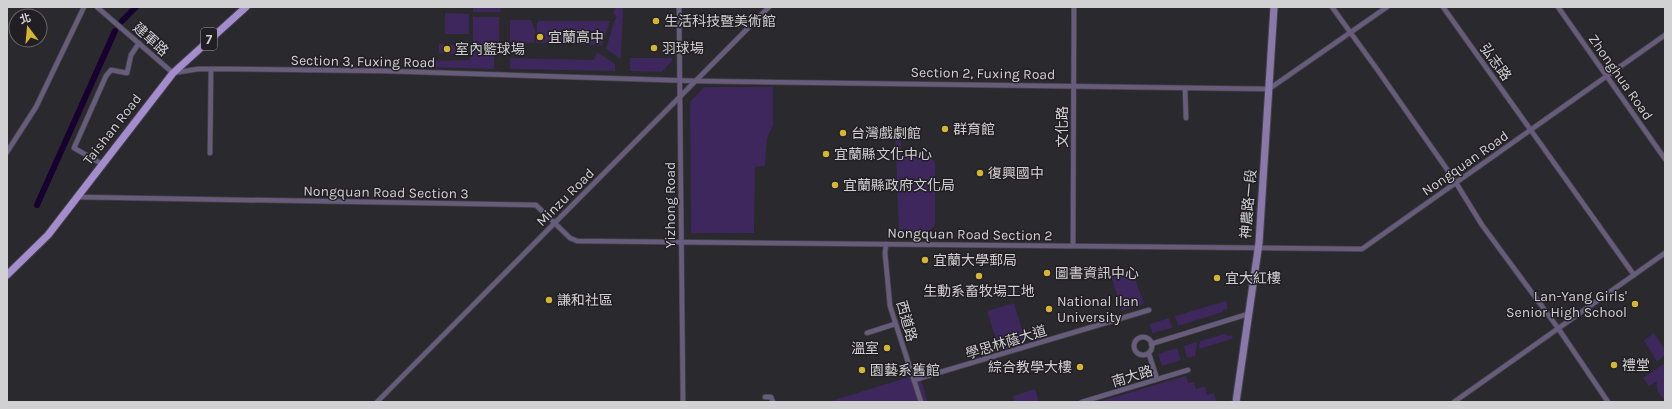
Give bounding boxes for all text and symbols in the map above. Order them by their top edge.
north arrow [8,8,48,48]
text: 北 [18,11,32,27]
place label: 生活科技暨美術館 [664,13,776,30]
marker: 生活科技暨美術館 [651,16,661,26]
street label: 建軍路 [129,19,172,60]
road number: 7 [201,28,217,50]
place label: 宜蘭高中 [548,29,604,46]
street label: Zhonghua Road [1585,31,1656,123]
marker: 宜蘭高中 [535,32,545,42]
place label: 羽球場 [662,40,704,57]
street label: 弘志路 [1476,40,1515,84]
place label: 室內籃球場 [455,41,525,58]
marker: 羽球場 [649,43,659,53]
marker: 室內籃球場 [442,44,452,54]
street label: Section 3, Fuxing Road [290,52,436,71]
street label: Section 2, Fuxing Road [910,64,1056,83]
street label: Taishan Road [79,91,145,168]
street label: 文化路 [1054,106,1071,148]
place label: 群育館 [953,121,995,138]
marker: 群育館 [940,124,950,134]
place label: 台灣戲劇館 [851,125,921,142]
street label: Nongquan Road [1419,127,1512,200]
marker: 台灣戲劇館 [838,128,848,138]
place label: 宜蘭縣文化中心 [834,146,932,163]
marker: 宜蘭縣文化中心 [821,149,831,159]
street label: Yizhong Road [662,162,679,248]
street label: Minzu Road [533,165,598,230]
place label: 復興國中 [988,165,1044,182]
marker: 復興國中 [975,168,985,178]
street label: 神農路一段 [1237,168,1260,240]
place label: 宜蘭縣政府文化局 [843,177,955,194]
marker: 宜蘭縣政府文化局 [830,180,840,190]
street label: Nongquan Road Section 3 [303,183,469,202]
street label: Nongquan Road Section 2 [887,225,1053,244]
place label: 宜蘭大學郵局 [933,252,1017,269]
marker: 宜蘭大學郵局 [920,255,930,265]
place label: 圖書資訊中心 [1055,265,1139,282]
marker: 圖書資訊中心 [1042,268,1052,278]
place label: 宜大紅樓 [1225,270,1281,287]
marker: 生動系畜牧場工地 [974,271,984,281]
marker: 宜大紅樓 [1212,273,1222,283]
place label: 生動系畜牧場工地 [923,283,1035,300]
place label: Lan-Yang Girls' Senior High School [1506,288,1627,321]
place label: 謙和社區 [557,292,613,309]
place label: National Ilan University [1057,293,1139,326]
marker: 謙和社區 [544,295,554,305]
street label: 西道路 [893,299,920,344]
marker: Lan-Yang Girls' Senior High School [1630,299,1640,309]
marker: National Ilan University [1044,304,1054,314]
street label: 學思林蔭大道 [963,322,1049,363]
place label: 溫室 [851,340,879,357]
marker: 溫室 [882,343,892,353]
place label: 禮堂 [1622,357,1650,374]
place label: 綜合教學大樓 [988,359,1072,376]
marker: 禮堂 [1609,360,1619,370]
place label: 園藝系舊館 [870,362,940,379]
marker: 綜合教學大樓 [1075,362,1085,372]
street label: 南大路 [1110,362,1155,391]
marker: 園藝系舊館 [857,365,867,375]

